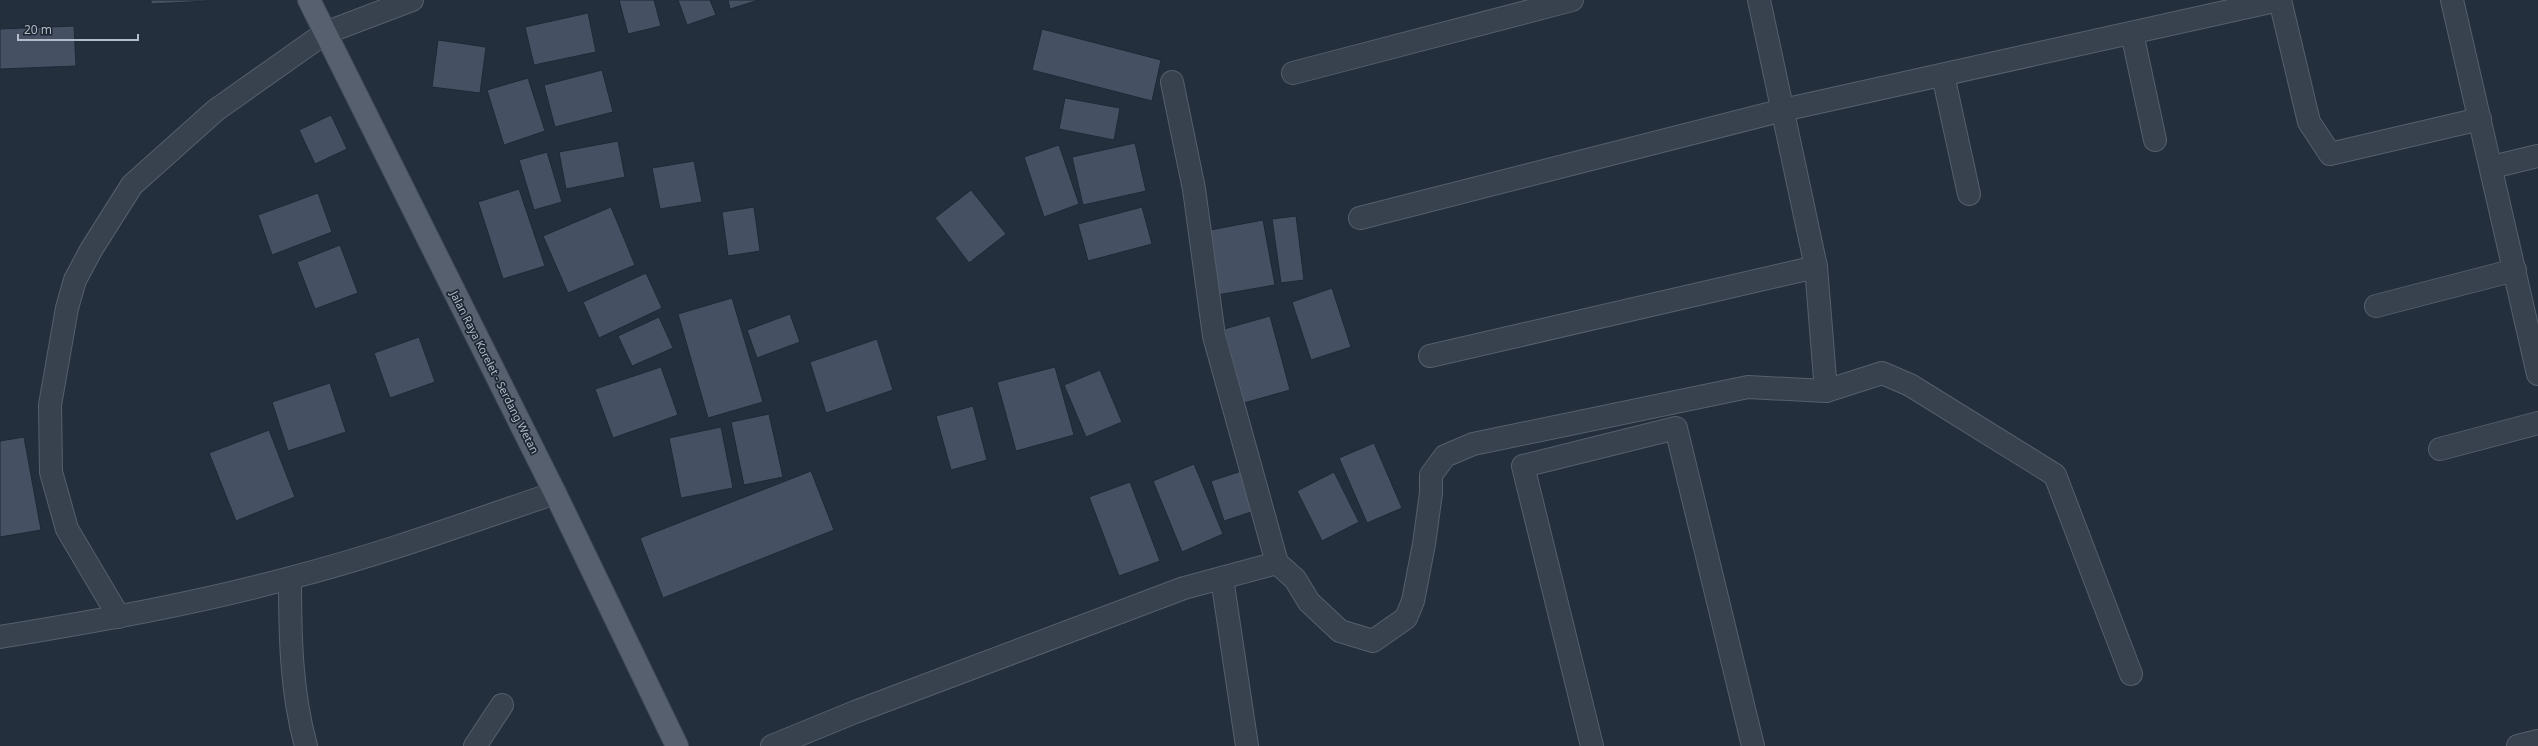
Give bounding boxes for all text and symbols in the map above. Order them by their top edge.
scale bar [18,16,138,42]
text: 20 m [24,21,52,38]
street label: Jalan Raya Korelet - Serdang Wetan [447,287,543,456]

